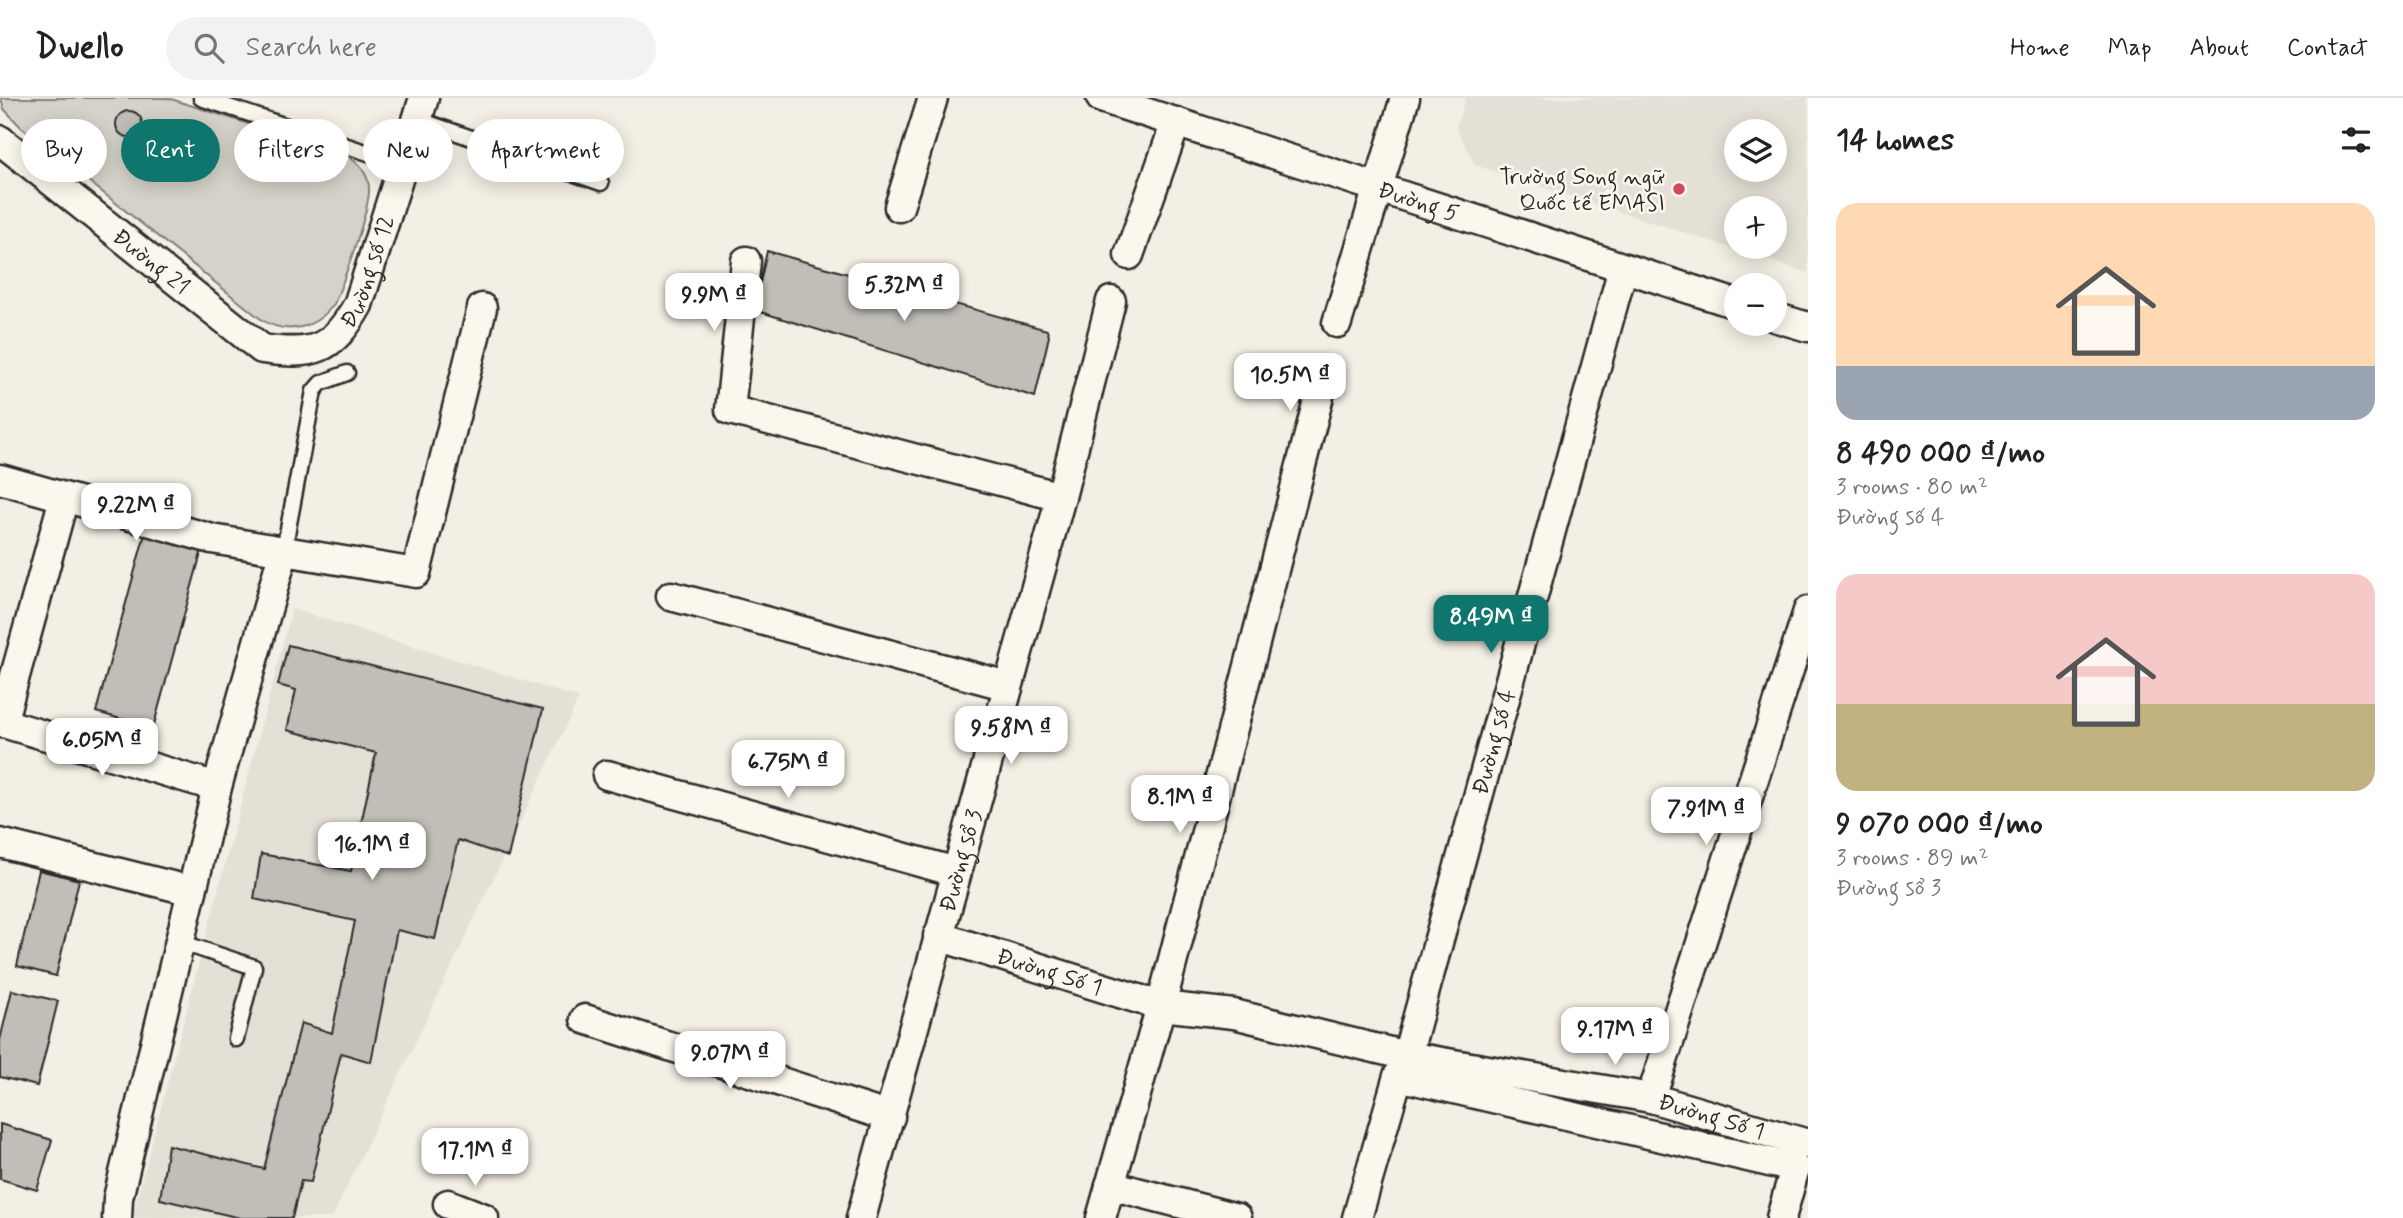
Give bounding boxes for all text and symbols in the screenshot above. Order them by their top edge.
search box [166,17,656,80]
text: Dwello [35,26,124,70]
icon: search [190,29,228,67]
text: Search here [246,31,377,65]
text: Home [2010,33,2070,64]
text: Map [2108,33,2152,64]
text: About [2190,33,2249,64]
text: Contact [2287,33,2368,64]
chip: Buy [21,119,107,182]
chip: Rent [121,119,220,182]
chip: Filters [234,119,349,182]
chip: New [363,119,453,182]
chip: Apartment [467,119,624,182]
map controls [1724,119,1787,336]
button: layers [1724,119,1787,182]
text: 14 homes [1836,121,1954,160]
icon: filters [2337,121,2375,159]
place label: Trường Song ngữ Quốc tế EMASI [1499,163,1665,219]
street label: Đường 5 [1374,176,1462,230]
marker: Trường Song ngữ Quốc tế EMASI [1671,181,1687,197]
button: + [1724,196,1787,259]
street label: Đường số 12 [334,212,403,335]
street label: Đường 21 [106,223,195,303]
icon: home [2043,248,2169,374]
pin: 5.32M ₫ [839,264,969,323]
text: 5.32M ₫ [864,271,944,301]
button: − [1724,273,1787,336]
pin: 9.9M ₫ [657,274,771,333]
text: 9.9M ₫ [681,281,747,311]
pin: 10.5M ₫ [1225,354,1355,413]
text: 10.5M ₫ [1250,361,1330,391]
text: 8 490 000 ₫/mo [1836,434,2045,473]
text: 3 rooms · 80 m² [1836,473,1988,503]
pin: 9.22M ₫ [71,484,201,543]
text: 9.22M ₫ [97,491,175,521]
text: Đường số 4 [1836,503,1944,533]
pin: 8.49M ₫ [1426,596,1556,655]
text: 8.49M ₫ [1449,603,1533,633]
icon: home [2043,619,2169,745]
street label: Đường số 4 [1466,686,1524,798]
pin: 9.58M ₫ [946,706,1076,766]
text: 9.58M ₫ [971,714,1051,744]
pin: 6.05M ₫ [37,718,167,778]
text: 6.05M ₫ [62,726,142,756]
pin: 6.75M ₫ [723,740,853,800]
text: 6.75M ₫ [748,748,828,778]
pin: 8.1M ₫ [1123,776,1237,835]
text: 8.1M ₫ [1147,783,1213,813]
pin: 7.91M ₫ [1641,788,1771,847]
text: 7.91M ₫ [1667,795,1745,825]
text: 9 070 000 ₫/mo [1836,805,2043,844]
street label: Đường sổ 3 [934,806,991,916]
pin: 16.1M ₫ [307,822,437,882]
text: 16.1M ₫ [334,830,410,860]
text: 3 rooms · 89 m² [1836,844,1988,874]
text: Đường sổ 3 [1836,874,1941,904]
street label: Đường Số 1 [992,942,1106,1004]
pin: 9.17M ₫ [1550,1007,1680,1067]
text: 9.17M ₫ [1577,1015,1653,1045]
pin: 9.07M ₫ [665,1032,795,1091]
text: 9.07M ₫ [691,1039,769,1069]
street label: Đường Số 1 [1654,1088,1768,1147]
pin: 17.1M ₫ [410,1128,540,1188]
text: 17.1M ₫ [437,1136,513,1166]

